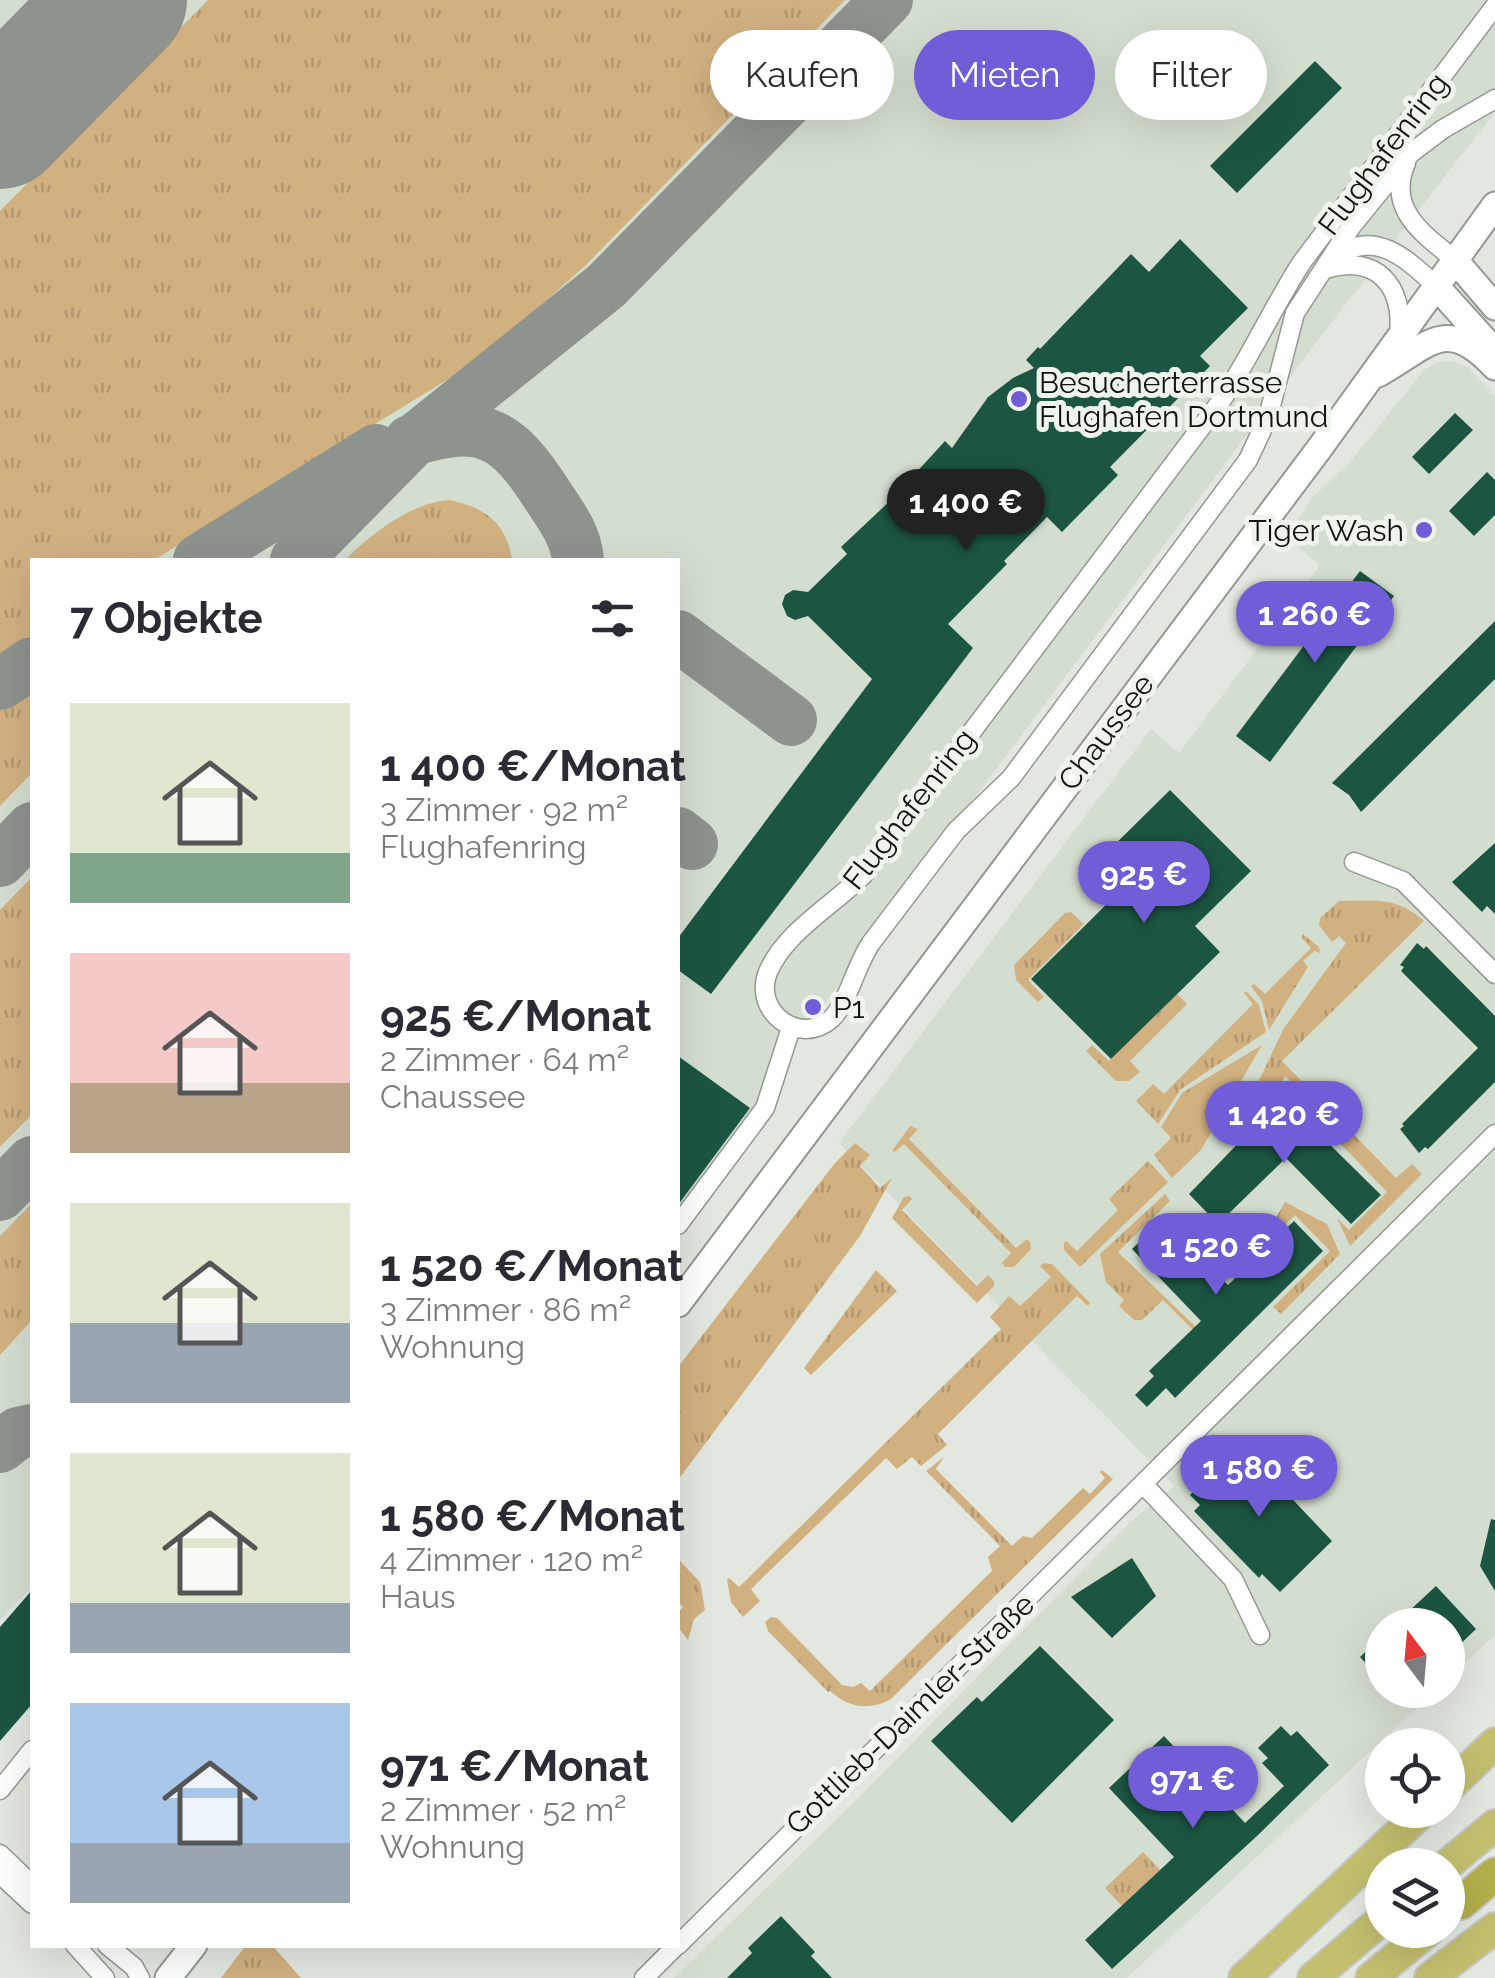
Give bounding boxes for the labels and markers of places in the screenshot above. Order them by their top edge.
place label: Besucherterrasse Flughafen Dortmund [1039,365,1329,434]
marker: Besucherterrasse Flughafen Dortmund [1008,388,1030,410]
pin: 1 400 € [874,469,1058,554]
place label: Tiger Wash [1248,513,1404,548]
marker: Tiger Wash [1413,519,1435,541]
pin: 1 260 € [1223,581,1407,666]
pin: 925 € [1074,841,1214,926]
place label: P1 [833,990,865,1025]
marker: P1 [802,996,824,1018]
pin: 1 420 € [1192,1081,1376,1166]
pin: 1 520 € [1124,1213,1308,1298]
pin: 1 580 € [1167,1435,1351,1520]
pin: 971 € [1123,1746,1263,1831]

